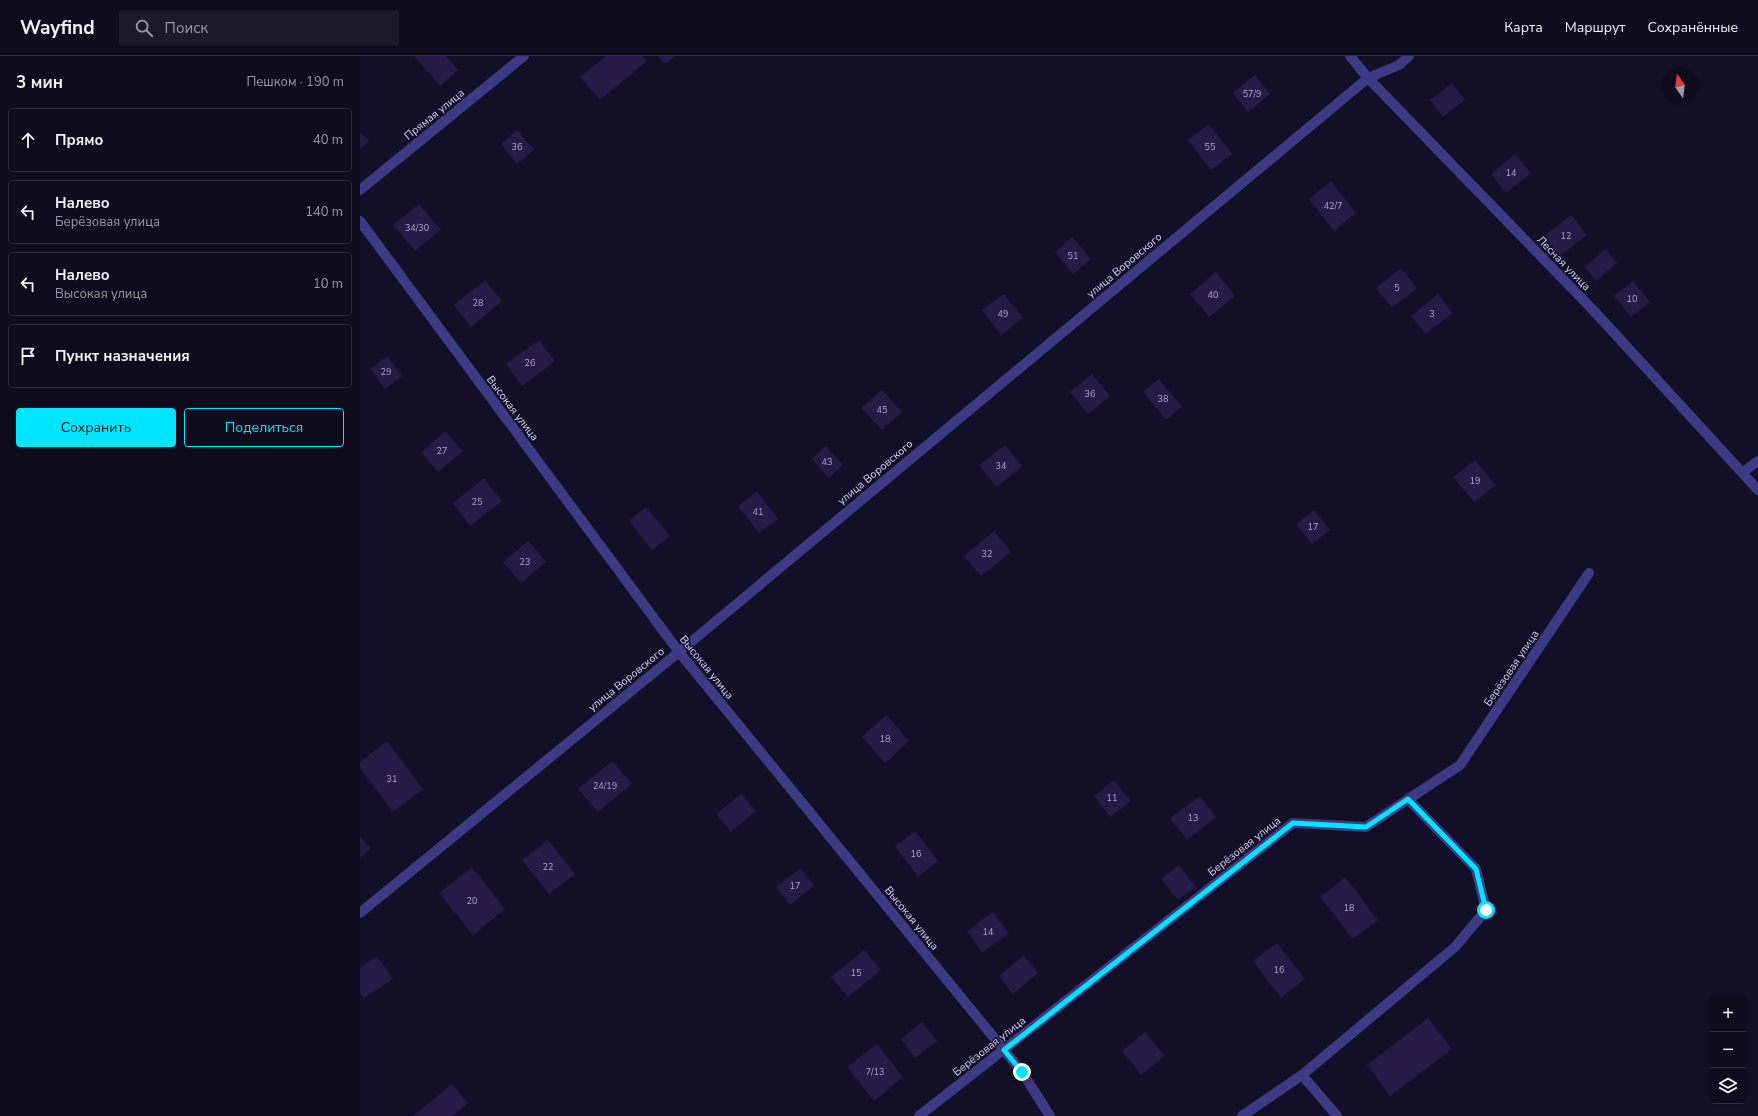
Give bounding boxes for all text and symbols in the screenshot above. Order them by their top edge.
search box [119,10,399,46]
text: Wayfind [20,15,95,41]
icon: search [133,17,155,39]
text: Поиск [165,18,208,38]
text: Карта [1504,18,1543,37]
text: Маршрут [1565,18,1626,37]
text: Сохранённые [1648,18,1738,37]
north arrow [1662,68,1698,104]
text: 3 мин [16,71,63,94]
text: Пешком · 190 m [246,73,344,91]
street label: Прямая улица [401,85,468,143]
house number: 57/9 [1243,88,1261,100]
icon: ahead [17,129,39,151]
text: Прямо [55,130,103,150]
text: 40 m [313,131,343,149]
house number: 36 [512,141,522,153]
house number: 55 [1205,141,1215,153]
house number: 14 [1506,167,1517,179]
text: Налево [55,193,110,213]
house number: 42/7 [1324,200,1342,212]
icon: left [17,201,39,223]
text: 140 m [305,203,343,221]
text: Берёзовая улица [55,213,160,231]
house number: 34/30 [405,222,429,234]
street label: улица Воровского [1083,229,1165,301]
house number: 12 [1561,230,1571,242]
street label: Лесная улица [1534,233,1594,294]
house number: 51 [1068,250,1078,262]
text: Налево [55,265,110,285]
icon: left [17,273,39,295]
text: 10 m [313,275,343,293]
house number: 5 [1394,282,1400,294]
text: Высокая улица [55,285,147,303]
house number: 40 [1208,289,1218,301]
house number: 10 [1627,293,1637,305]
house number: 28 [473,297,483,309]
house number: 49 [998,308,1008,320]
house number: 3 [1429,308,1435,320]
icon: arrive [17,345,39,367]
text: Пункт назначения [55,346,190,366]
house number: 26 [525,357,535,369]
house number: 29 [381,366,391,378]
street label: Высокая улица [483,373,542,444]
house number: 36 [1085,388,1095,400]
house number: 38 [1158,393,1168,405]
house number: 45 [877,404,887,416]
button: Сохранить [16,408,176,447]
button: Поделиться [184,408,344,447]
street label: улица Воровского [834,436,916,508]
house number: 27 [437,445,447,457]
house number: 43 [822,456,832,468]
house number: 34 [996,460,1007,472]
house number: 19 [1470,475,1480,487]
house number: 25 [472,496,482,508]
house number: 41 [753,506,763,518]
house number: 17 [1308,521,1318,533]
house number: 32 [982,548,992,560]
house number: 23 [520,556,530,568]
street label: Берёзовая улица [1480,627,1542,709]
street label: Высокая улица [676,632,737,702]
street label: улица Воровского [585,644,668,715]
house number: 18 [880,733,890,745]
house number: 31 [387,773,397,785]
house number: 24/19 [593,780,617,792]
house number: 11 [1107,792,1117,804]
house number: 13 [1188,812,1198,824]
street label: Берёзовая улица [1205,813,1284,880]
house number: 16 [911,848,921,860]
house number: 22 [543,861,553,873]
house number: 17 [790,880,800,892]
street label: Высокая улица [881,883,942,953]
house number: 20 [467,895,477,907]
route start [1477,901,1495,919]
house number: 18 [1344,902,1354,914]
house number: 14 [983,926,994,938]
house number: 16 [1274,964,1284,976]
house number: 15 [851,967,861,979]
map controls [1710,996,1746,1104]
button: + [1710,996,1746,1032]
street label: Берёзовая улица [950,1013,1029,1080]
button: − [1710,1032,1746,1068]
route end [1013,1063,1031,1081]
house number: 7/13 [866,1066,884,1078]
button: layers [1710,1068,1746,1104]

